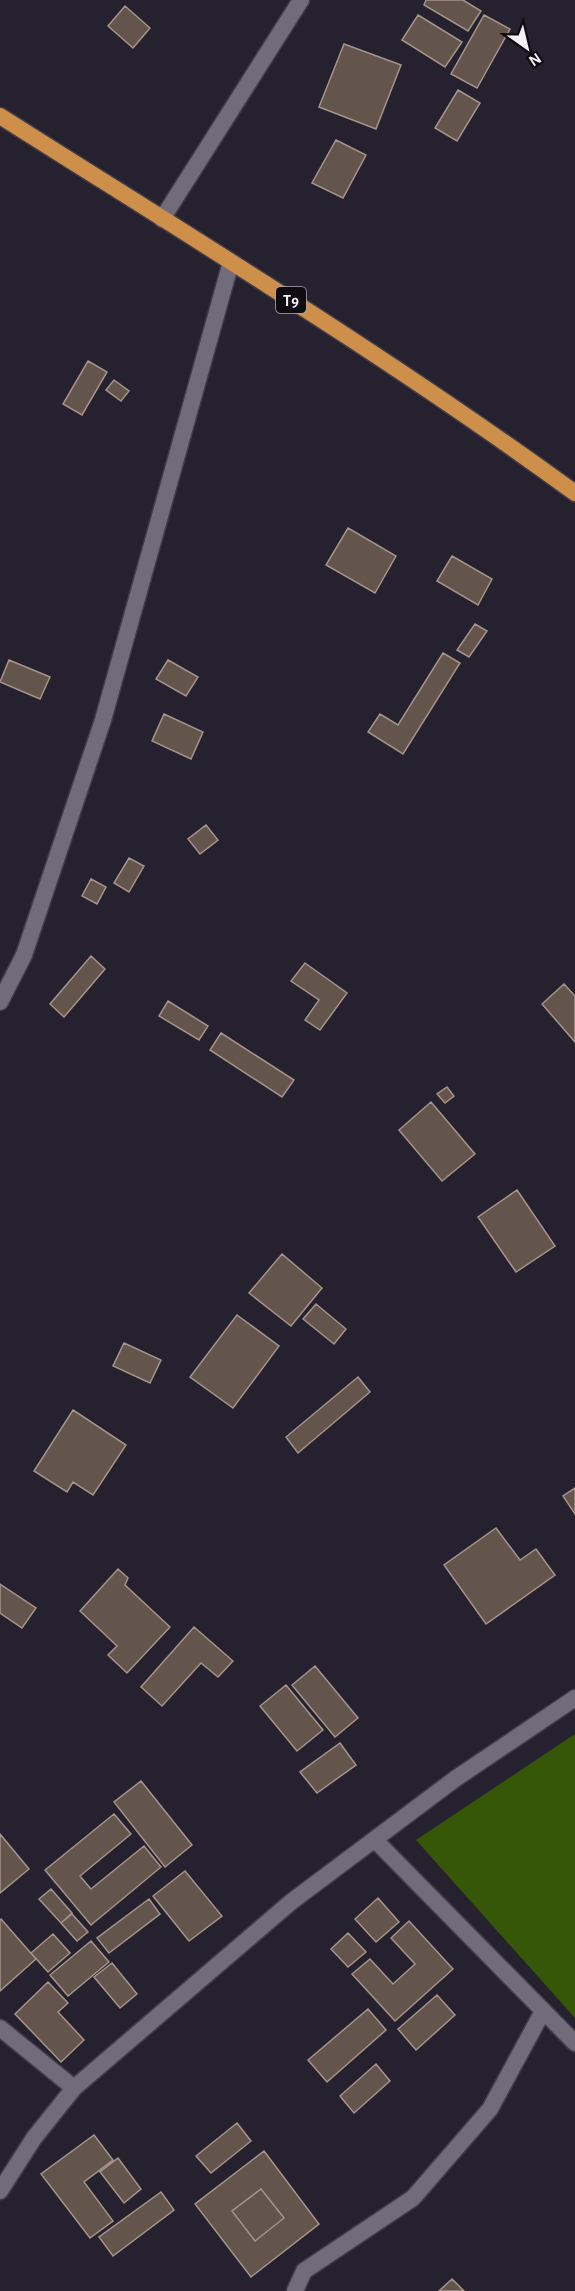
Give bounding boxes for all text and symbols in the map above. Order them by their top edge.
north arrow [497,18,557,78]
text: N [526,50,544,69]
road number: T9 [276,287,306,313]

